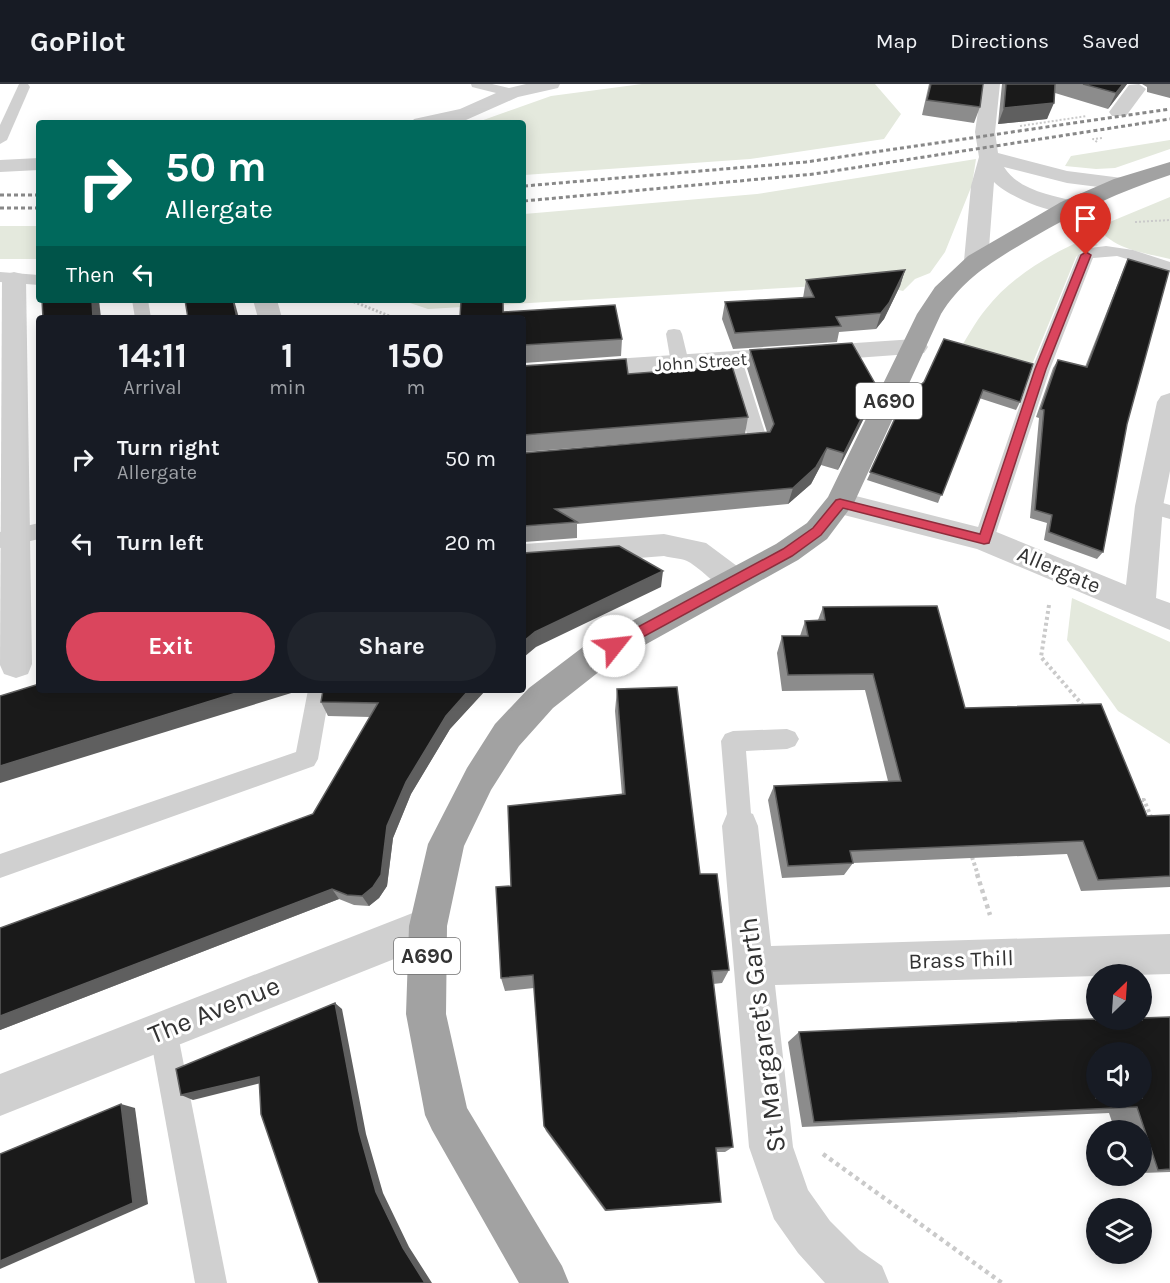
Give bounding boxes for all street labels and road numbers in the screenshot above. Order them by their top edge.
street label: John Street [654,348,748,376]
road number: A690 [856,383,922,419]
street label: Allergate [1013,541,1105,599]
street label: St Margaret's Garth [732,916,792,1154]
road number: A690 [394,938,460,974]
street label: Brass Thill [908,945,1014,975]
street label: The Avenue [144,969,284,1051]

